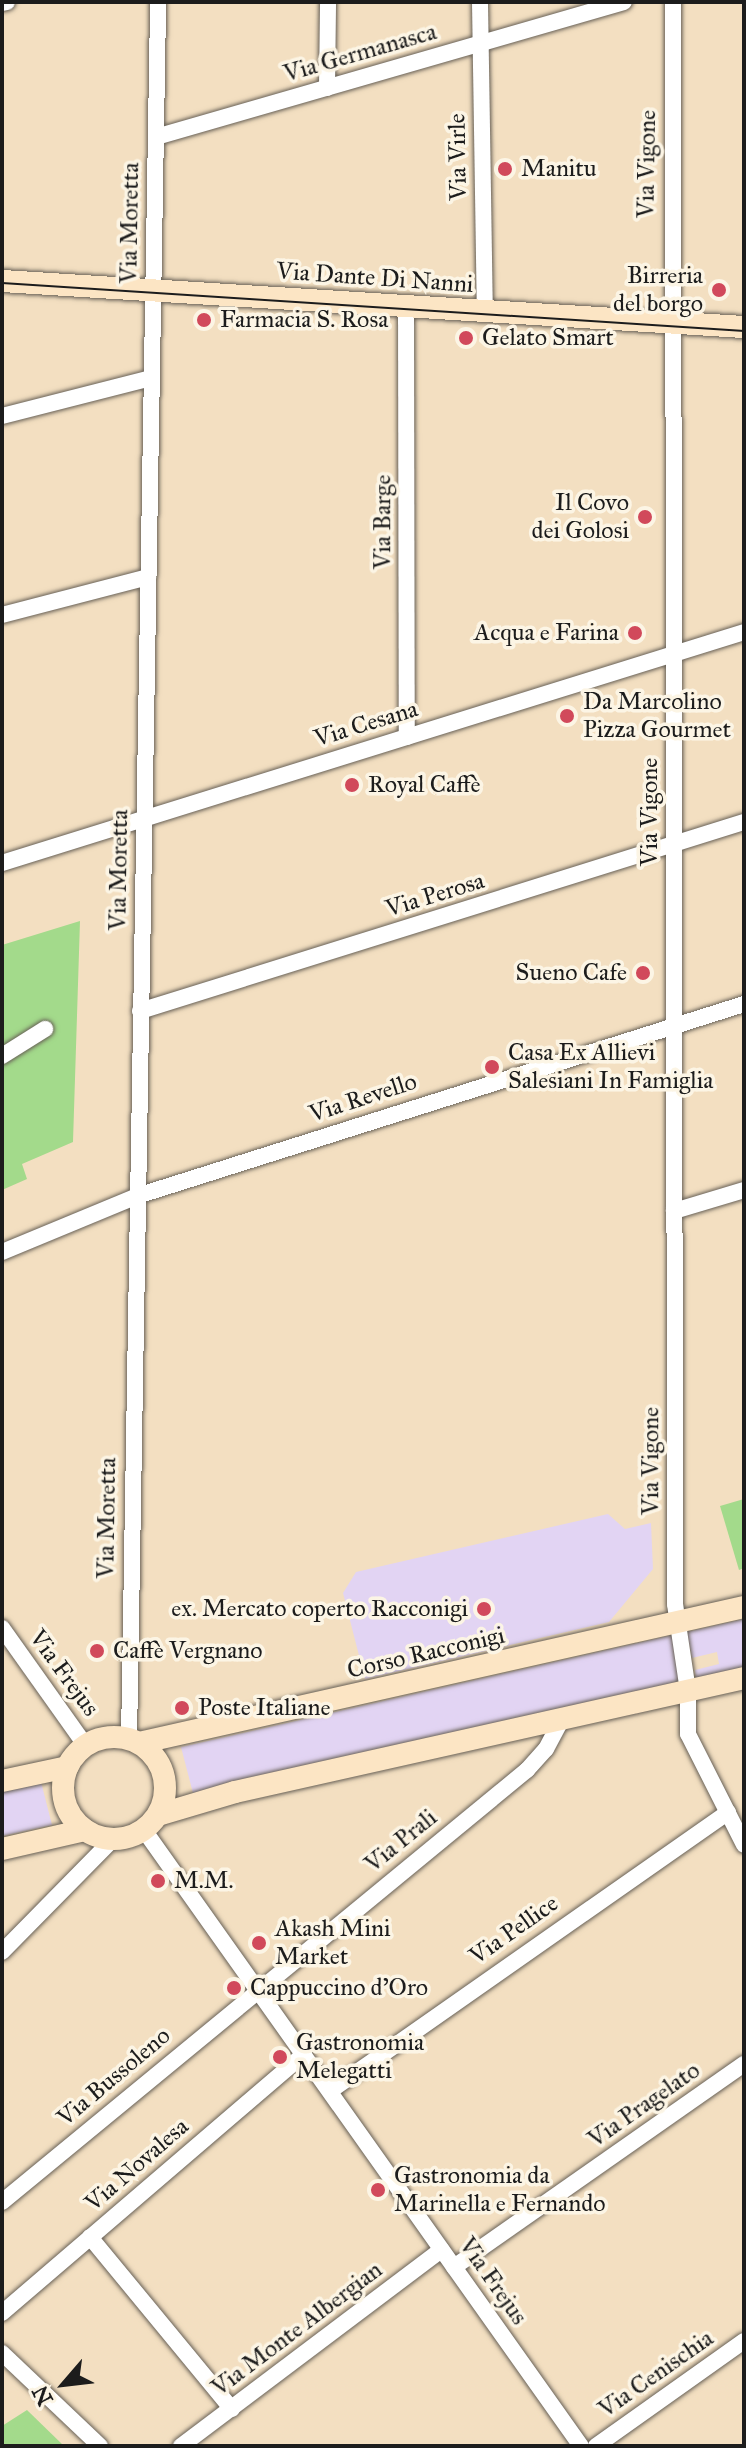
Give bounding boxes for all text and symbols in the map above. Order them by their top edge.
street label: Via Germanasca [280,17,440,89]
street label: Via Vigone [632,110,662,218]
street label: Via Virle [443,113,473,201]
place label: Manitu [521,155,597,183]
marker: Manitu [496,160,514,178]
street label: Via Moretta [115,162,145,284]
street label: Via Dante Di Nanni [276,257,474,299]
place label: Birreria del borgo [613,262,703,318]
marker: Birreria del borgo [710,281,728,299]
place label: Farmacia S. Rosa [220,306,388,334]
marker: Farmacia S. Rosa [195,311,213,329]
place label: Gelato Smart [482,324,614,352]
marker: Gelato Smart [457,329,475,347]
street label: Via Barge [369,475,397,569]
place label: Il Covo dei Golosi [531,489,629,545]
marker: Il Covo dei Golosi [636,508,654,526]
place label: Acqua e Farina [474,619,619,647]
marker: Acqua e Farina [626,624,644,642]
place label: Da Marcolino Pizza Gourmet [583,688,731,744]
street label: Via Cesana [311,695,421,753]
marker: Da Marcolino Pizza Gourmet [558,707,576,725]
street label: Via Vigone [636,758,664,866]
place label: Royal Caffè [368,771,481,799]
marker: Royal Caffè [343,776,361,794]
street label: Via Moretta [104,809,134,931]
street label: Via Perosa [382,866,488,924]
place label: Sueno Cafe [516,959,627,987]
marker: Sueno Cafe [634,964,652,982]
place label: Casa Ex Allievi Salesiani In Famiglia [508,1039,713,1095]
marker: Casa Ex Allievi Salesiani In Famiglia [483,1058,501,1076]
street label: Via Revello [305,1067,421,1129]
street label: Via Vigone [637,1407,665,1515]
street label: Via Moretta [92,1457,122,1579]
place label: ex. Mercato coperto Racconigi [171,1595,468,1623]
marker: ex. Mercato coperto Racconigi [475,1600,493,1618]
street label: Corso Racconigi [344,1621,508,1685]
street label: Via Frejus [23,1624,105,1722]
place label: Caffè Vergnano [113,1637,263,1665]
marker: Caffè Vergnano [88,1642,106,1660]
place label: Poste Italiane [198,1694,330,1722]
marker: Poste Italiane [173,1699,191,1717]
street label: Via Prali [359,1803,443,1879]
place label: M.M. [174,1867,233,1895]
marker: M.M. [149,1872,167,1890]
street label: Via Pellice [464,1889,564,1971]
place label: Akash Mini Market [275,1915,391,1971]
marker: Akash Mini Market [250,1934,268,1952]
place label: Cappuccino d'Oro [250,1974,428,2002]
marker: Cappuccino d'Oro [225,1979,243,1997]
street label: Via Bussoleno [52,2021,176,2133]
place label: Gastronomia Melegatti [296,2029,424,2085]
marker: Gastronomia Melegatti [271,2048,289,2066]
street label: Via Pragelato [583,2056,705,2154]
street label: Via Novalesa [79,2112,195,2218]
place label: Gastronomia da Marinella e Fernando [394,2162,605,2218]
marker: Gastronomia da Marinella e Fernando [369,2181,387,2199]
street label: Via Frejus [453,2232,533,2330]
street label: Via Monte Albergian [206,2255,388,2403]
street label: Via Cenischia [593,2324,719,2424]
north arrow [24,2344,104,2424]
text: N [26,2381,59,2410]

